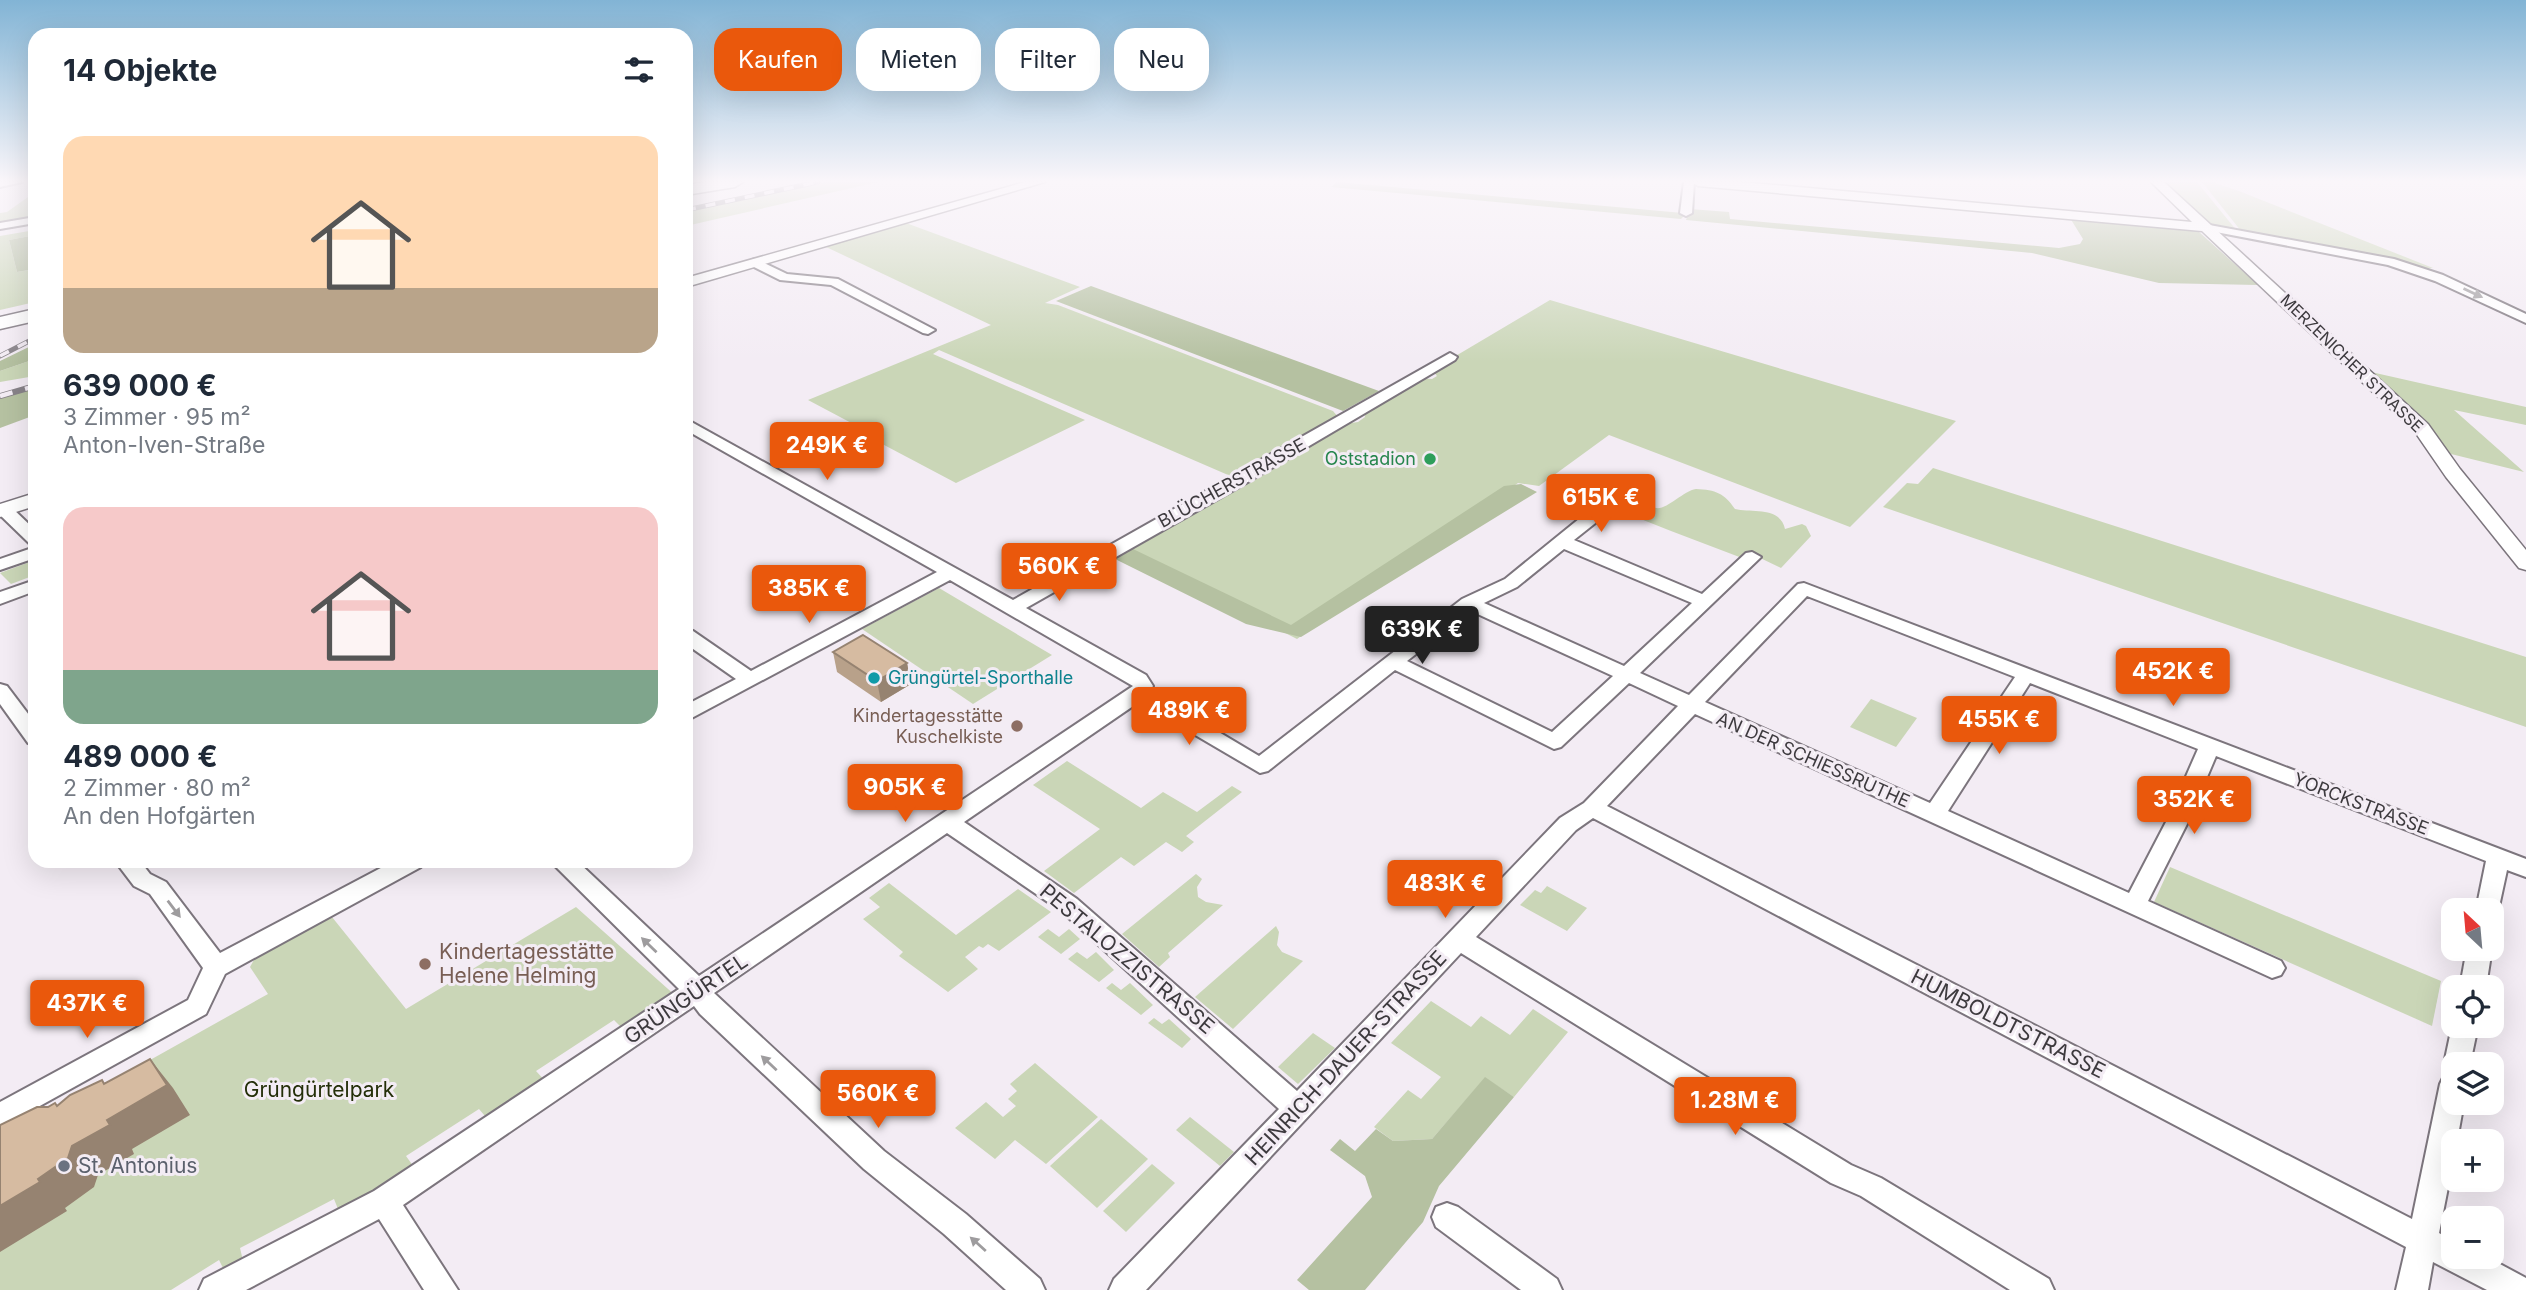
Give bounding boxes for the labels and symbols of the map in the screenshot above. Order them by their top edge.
one-way arrow [2463,287,2483,299]
street label: MERZENICHER STRASSE [2277,290,2427,436]
pin: 249K € [770,422,884,482]
street label: BLÜCHERSTRASSE [1154,432,1309,532]
place label: Oststadion [1325,448,1416,469]
marker: Oststadion [1422,451,1438,467]
pin: 615K € [1544,475,1658,534]
pin: 560K € [1002,544,1116,603]
pin: 385K € [752,566,866,625]
pin: 639K € [1365,606,1479,666]
pin: 452K € [2116,648,2230,708]
place label: Grüngürtel-Sporthalle [888,667,1073,688]
marker: Grüngürtel-Sporthalle [866,670,882,686]
pin: 489K € [1132,688,1246,747]
pin: 455K € [1942,696,2056,756]
place label: Kindertagesstätte Kuschelkiste [853,705,1003,747]
street label: AN DER SCHIESSRUTHE [1713,707,1913,812]
marker: Kindertagesstätte Kuschelkiste [1009,718,1025,734]
pin: 905K € [848,764,962,824]
street label: YORCKSTRASSE [2291,768,2432,839]
pin: 352K € [2137,776,2251,836]
pin: 483K € [1388,860,1502,920]
street label: PESTALOZZISTRASSE [1035,878,1220,1039]
north arrow [2441,898,2504,961]
one-way arrow [166,900,181,918]
one-way arrow [641,937,658,953]
place label: Kindertagesstätte Helene Helming [439,939,614,988]
street label: HEINRICH-DAUER-STRASSE [1240,945,1452,1170]
street label: GRÜNGÜRTEL [619,947,752,1049]
marker: Kindertagesstätte Helene Helming [417,956,433,972]
street label: HUMBOLDTSTRASSE [1907,964,2109,1083]
pin: 437K € [30,981,144,1040]
one-way arrow [760,1055,778,1071]
pin: 560K € [821,1070,935,1130]
park label: Grüngürtelpark [244,1077,395,1102]
pin: 1.28M € [1670,1078,1800,1137]
place label: St. Antonius [78,1153,197,1178]
marker: St. Antonius [56,1158,72,1174]
one-way arrow [969,1236,987,1252]

